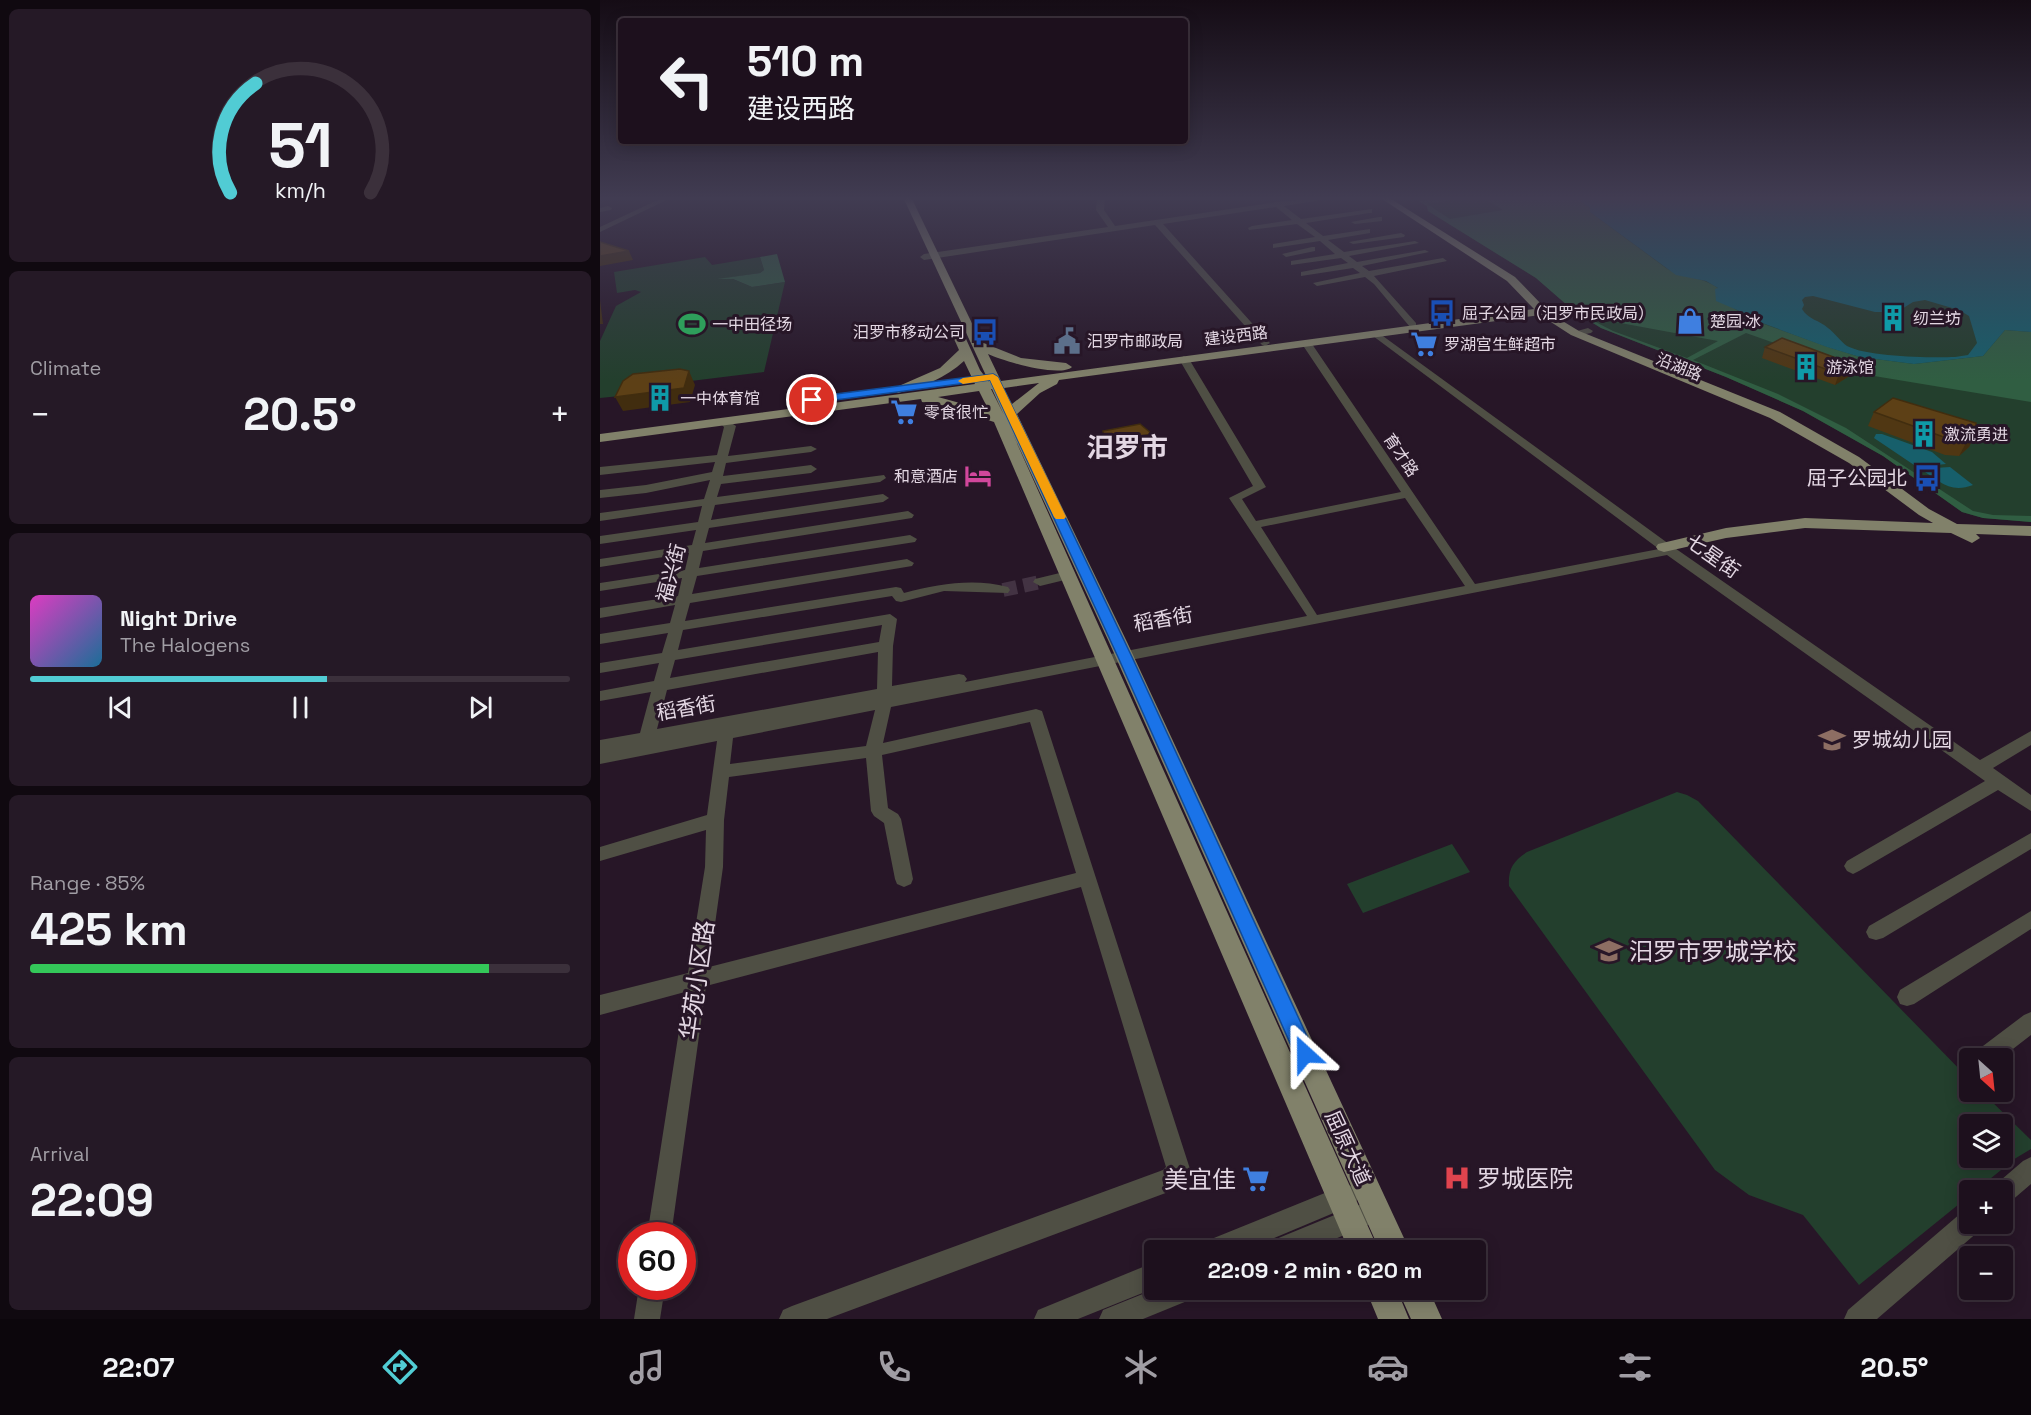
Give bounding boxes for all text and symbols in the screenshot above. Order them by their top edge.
text: 510 m [747,35,864,88]
icon: left [648,42,726,120]
text: 建设西路 [747,91,855,126]
text: 51 [268,106,332,185]
text: km/h [274,177,326,204]
bus stop icon: 屈子公园（汨罗市民政局） [1427,298,1457,328]
place label: 屈子公园（汨罗市民政局） [1462,303,1654,324]
building icon: 纫兰坊 [1878,303,1908,333]
shop icon: 楚园·冰 [1675,306,1705,336]
place label: 纫兰坊 [1913,308,1961,329]
sports icon: 一中田径场 [677,309,707,339]
place label: 楚园·冰 [1710,311,1761,332]
place label: 一中田径场 [712,314,792,335]
bus stop icon: 汨罗市移动公司 [970,317,1000,347]
place label: 汨罗市移动公司 [853,322,965,343]
street label: 建设西路 [1203,322,1269,350]
public building icon: 汨罗市邮政局 [1052,326,1082,356]
supermarket icon: 罗湖宫生鲜超市 [1409,329,1439,359]
place label: 汨罗市邮政局 [1087,331,1183,352]
place label: 罗湖宫生鲜超市 [1444,334,1556,355]
street label: 沿湖路 [1653,348,1705,386]
building icon: 游泳馆 [1791,352,1821,382]
text: Climate [30,355,101,381]
place label: 游泳馆 [1826,357,1874,378]
pin [786,374,837,425]
building icon: 一中体育馆 [645,383,675,413]
icon: arrive [795,383,828,416]
text: 20.5° [243,386,357,443]
place label: 一中体育馆 [680,388,760,409]
text: − [30,394,50,436]
text: + [550,394,570,436]
supermarket icon: 零食很忙 [889,397,919,427]
place label: 零食很忙 [924,402,988,423]
building icon: 激流勇进 [1909,419,1939,449]
place label: 激流勇进 [1944,424,2008,445]
street label: 育才路 [1379,429,1423,481]
district label: 汨罗市 [1087,430,1168,465]
hotel icon: 和意酒店 [963,461,993,491]
bus stop icon: 屈子公园北 [1912,463,1942,493]
place label: 屈子公园北 [1807,465,1907,491]
place label: 和意酒店 [894,466,958,487]
street label: 七星街 [1681,528,1745,584]
street label: 福兴街 [651,541,691,605]
street label: 稻香街 [1131,601,1195,637]
text: Night Drive [120,604,237,632]
text: The Halogens [120,632,250,658]
street label: 稻香街 [654,690,718,726]
icon: previous [104,691,137,724]
icon: pause [284,691,317,724]
icon: next [464,691,497,724]
school or university icon: 罗城幼儿园 [1817,725,1847,755]
place label: 罗城幼儿园 [1852,727,1952,753]
text: Range · 85% [30,870,145,896]
text: 425 km [30,901,188,958]
street label: 华苑小区路 [673,918,721,1042]
school or university icon: 汨罗市罗城学校 [1594,936,1624,966]
place label: 汨罗市罗城学校 [1629,936,1797,967]
position arrow [1273,1022,1337,1086]
north arrow [1959,1048,2013,1102]
map controls [1959,1048,2013,1300]
street label: 屈原大道 [1319,1106,1377,1190]
button: layers [1959,1114,2013,1168]
text: Arrival [30,1141,89,1167]
hospital icon: 罗城医院 [1442,1163,1472,1193]
place label: 罗城医院 [1477,1163,1573,1194]
place label: 美宜佳 [1164,1164,1236,1195]
supermarket icon: 美宜佳 [1241,1164,1271,1194]
text: 22:09 [30,1172,154,1229]
button: + [1959,1180,2013,1234]
speed limit sign: 60 [618,1222,696,1300]
button: − [1959,1246,2013,1300]
text: 22:09 · 2 min · 620 m [1208,1256,1422,1284]
icon: directions [379,1346,421,1388]
icon: music [626,1346,668,1388]
icon: phone [873,1346,915,1388]
icon: climate [1120,1346,1162,1388]
icon: car [1367,1346,1409,1388]
icon: filters [1614,1346,1656,1388]
text: 22:07 [102,1350,174,1385]
text: 20.5° [1860,1350,1928,1385]

